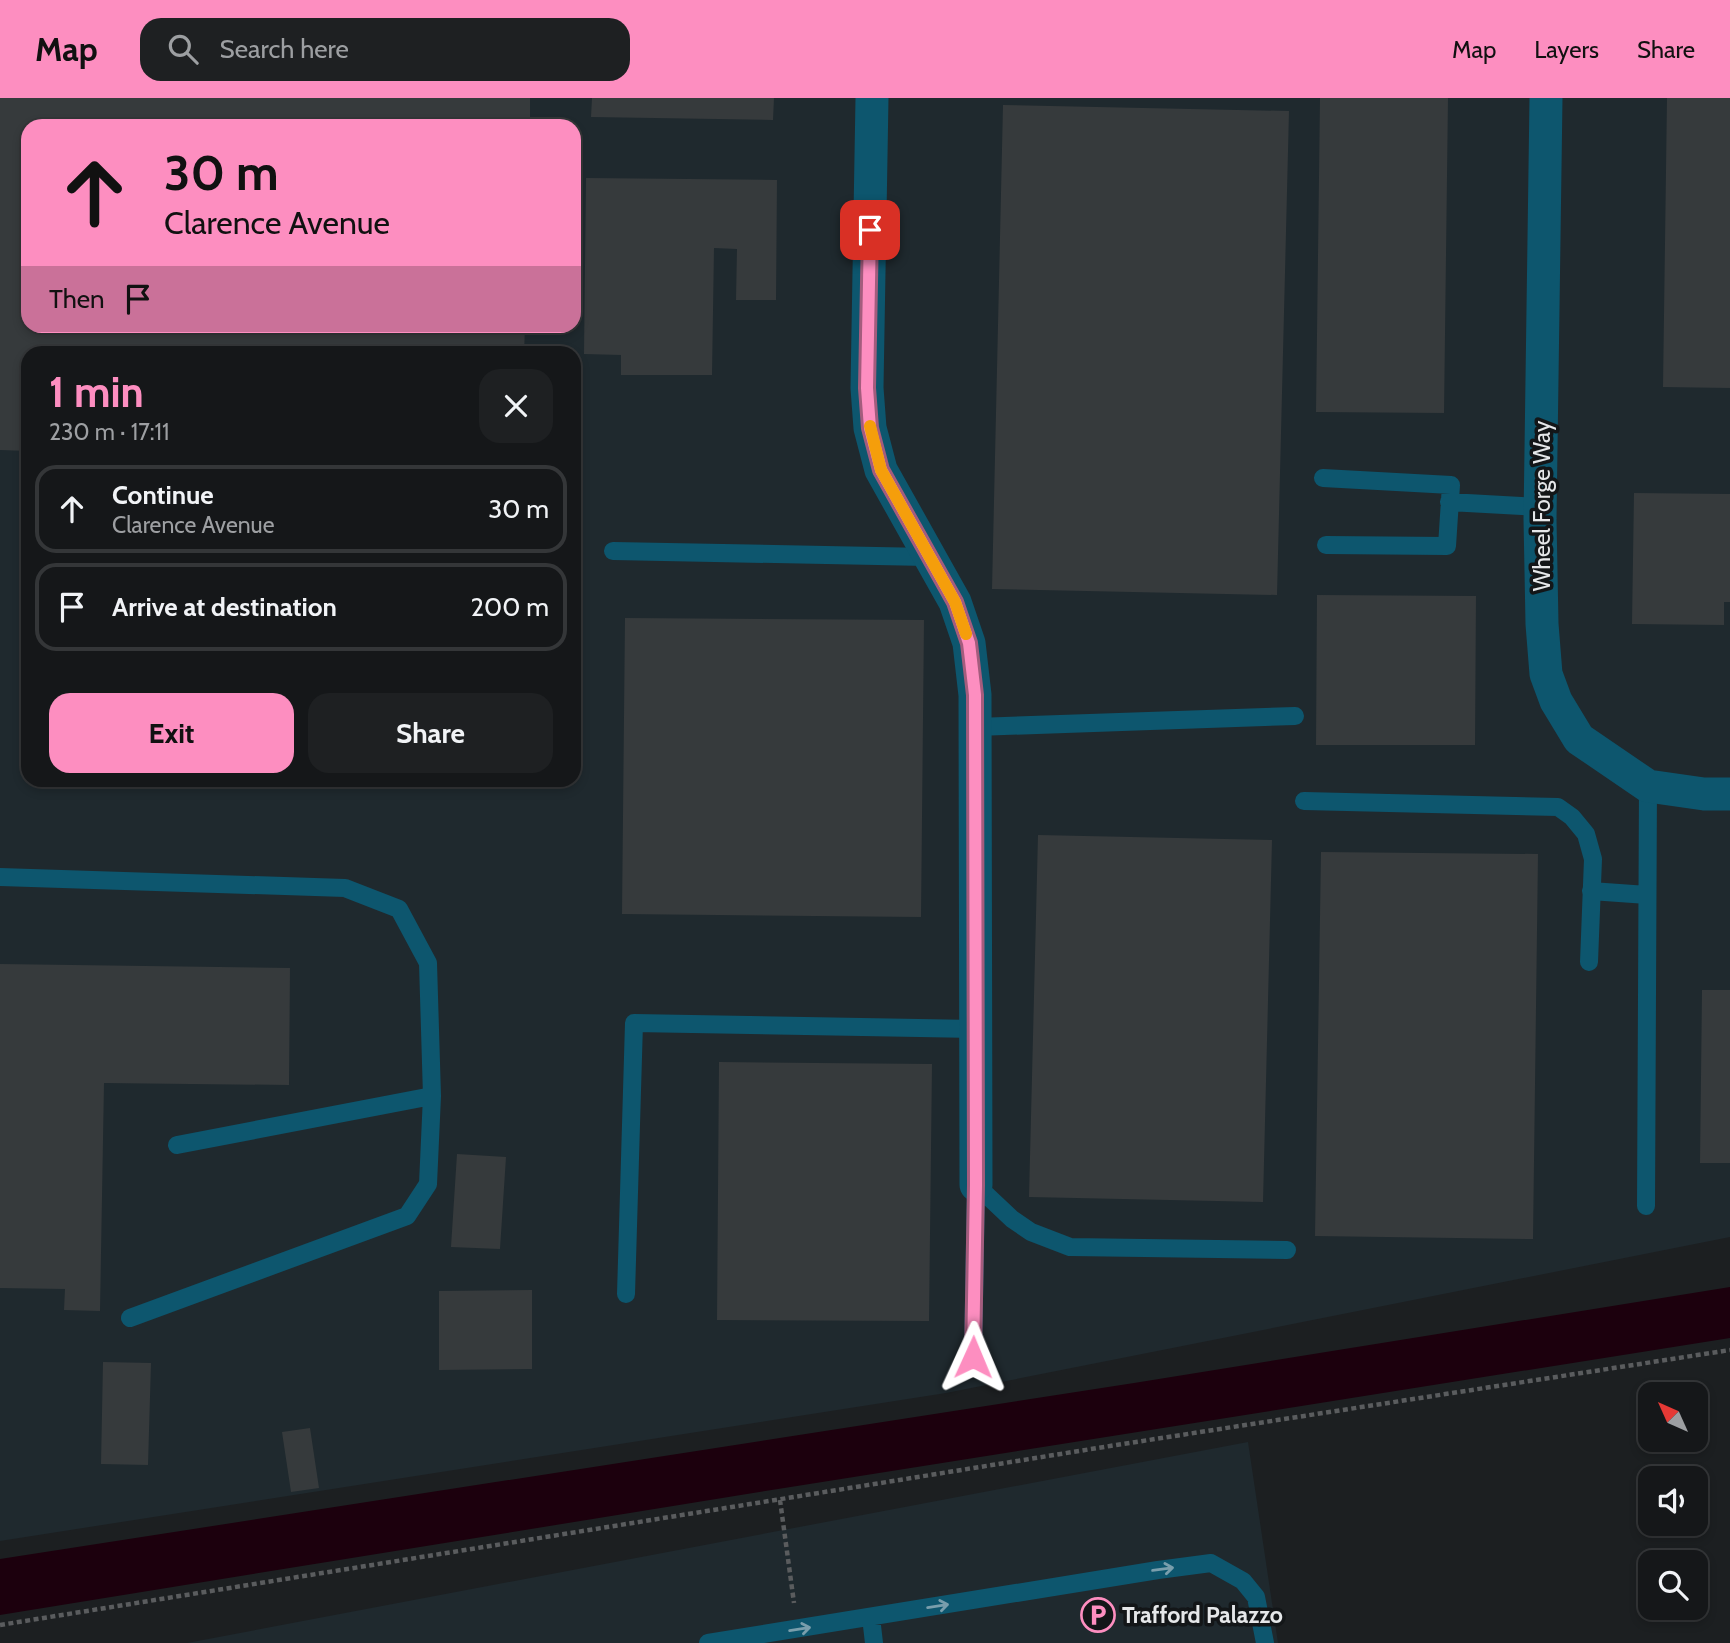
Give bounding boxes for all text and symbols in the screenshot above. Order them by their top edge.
search box [140,18,630,81]
text: Map [35,29,98,69]
icon: search [164,30,202,68]
text: Search here [220,33,349,65]
text: Map [1452,35,1496,64]
text: Layers [1534,35,1599,64]
text: Share [1637,35,1695,64]
text: 30 m [164,143,279,202]
icon: ahead [49,147,140,238]
pin [840,200,900,260]
text: Clarence Avenue [164,203,390,242]
icon: arrive [851,211,889,249]
icon: arrive [119,280,157,318]
text: Then [49,283,105,315]
text: 1 min [49,366,144,418]
button: close [479,369,553,443]
text: 230 m · 17:11 [49,418,170,446]
street label: Wheel Forge Way [1528,420,1556,591]
text: Continue [112,479,214,511]
icon: ahead [53,490,91,528]
text: 30 m [488,493,549,525]
text: Clarence Avenue [112,511,274,539]
icon: arrive [53,588,91,626]
text: Arrive at destination [112,591,337,623]
text: 200 m [470,591,549,623]
button: Exit [49,693,294,773]
button: Share [308,693,553,773]
position arrow [936,1320,1010,1394]
north arrow [1638,1382,1708,1452]
map controls [1638,1382,1708,1620]
button: sound [1638,1466,1708,1536]
button: search [1638,1550,1708,1620]
one-way arrow [1151,1562,1174,1575]
parking icon: Trafford Palazzo [1079,1596,1117,1634]
one-way arrow [926,1599,949,1612]
place label: Trafford Palazzo [1122,1601,1283,1629]
one-way arrow [788,1622,811,1635]

